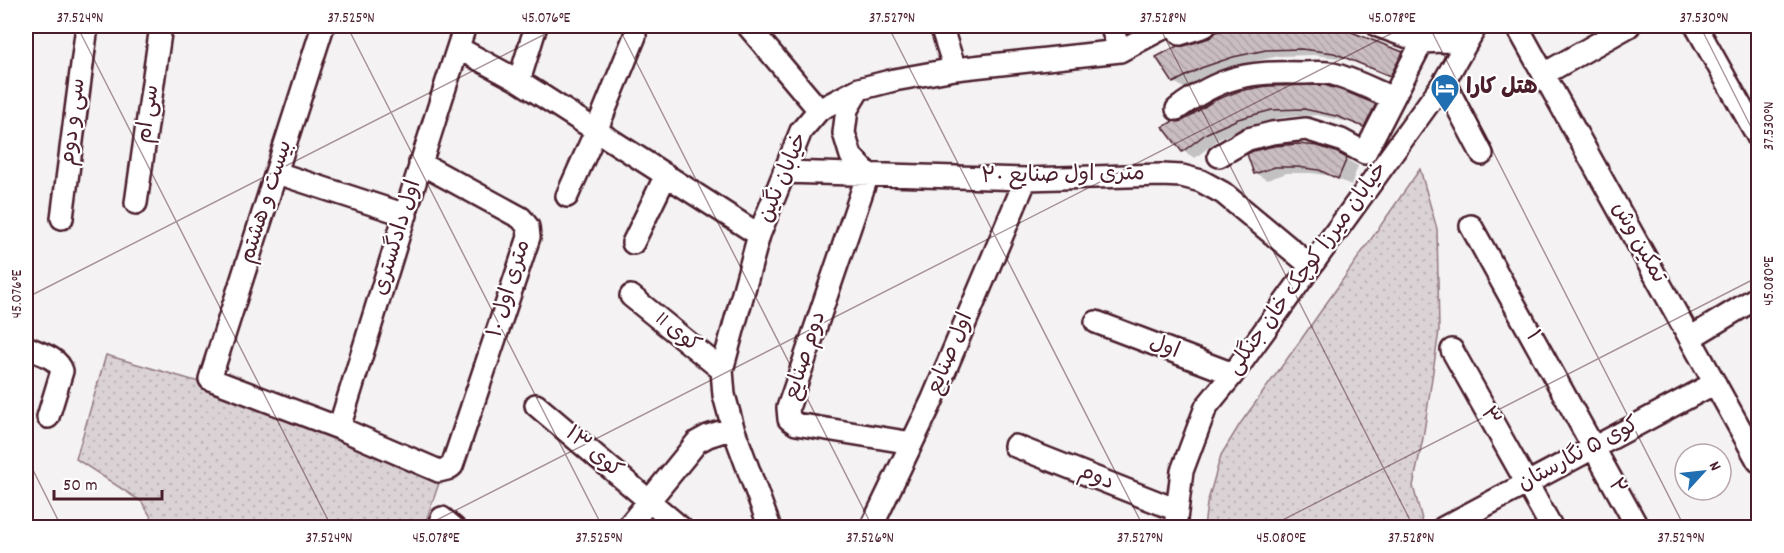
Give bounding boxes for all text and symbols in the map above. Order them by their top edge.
text: 37.524°N [57,8,103,30]
text: 37.525°N [327,8,375,30]
text: 45.076°E [522,8,570,30]
text: 37.527°N [869,8,915,30]
text: 37.528°N [1140,8,1186,30]
text: 45.078°E [1368,8,1416,30]
text: 37.530°N [1680,8,1728,30]
hotel icon: هتل کارا [1429,72,1461,114]
place label: هتل کارا [1466,73,1538,104]
street label: سی و دوم [53,76,95,168]
street label: سی ام [130,83,168,145]
text: 37.530°N [1759,102,1781,150]
street label: خیابان نگین [751,128,817,228]
street label: بیست و هشتم [233,136,301,268]
street label: خیابان میرزا کوچک خان جنگلی [1220,156,1396,382]
street label: ۲۰ متری اول صنایع [981,159,1145,193]
street label: اول دادگستری [366,177,430,299]
street label: تمکین وش [1603,196,1673,290]
street label: ۱۰ متری اول [480,236,540,342]
text: 45.080°E [1759,256,1781,306]
text: 45.076°E [7,270,29,318]
street label: کوی 11 [648,305,706,361]
street label: دوم صنایع [777,308,835,404]
street label: اول صنایع [920,308,982,400]
street label: ۱ [1517,325,1547,347]
street label: اول [1144,328,1184,368]
street label: ۳ [1471,402,1507,432]
street label: کوی ۵ نگارستان [1513,410,1645,500]
street label: کوی ۱۳ [557,420,629,486]
north arrow [1673,442,1733,502]
street label: دوم [1074,457,1118,499]
text: N [1702,458,1726,475]
scale bar [54,463,162,501]
street label: ۲ [1599,473,1633,501]
text: 50 m [63,474,98,499]
text: 37.524°N [306,528,352,550]
text: 45.078°E [412,528,460,550]
text: 37.525°N [575,528,623,550]
text: 37.526°N [846,528,894,550]
text: 37.527°N [1117,528,1163,550]
text: 45.080°E [1256,528,1306,550]
text: 37.528°N [1388,528,1434,550]
text: 37.529°N [1657,528,1705,550]

